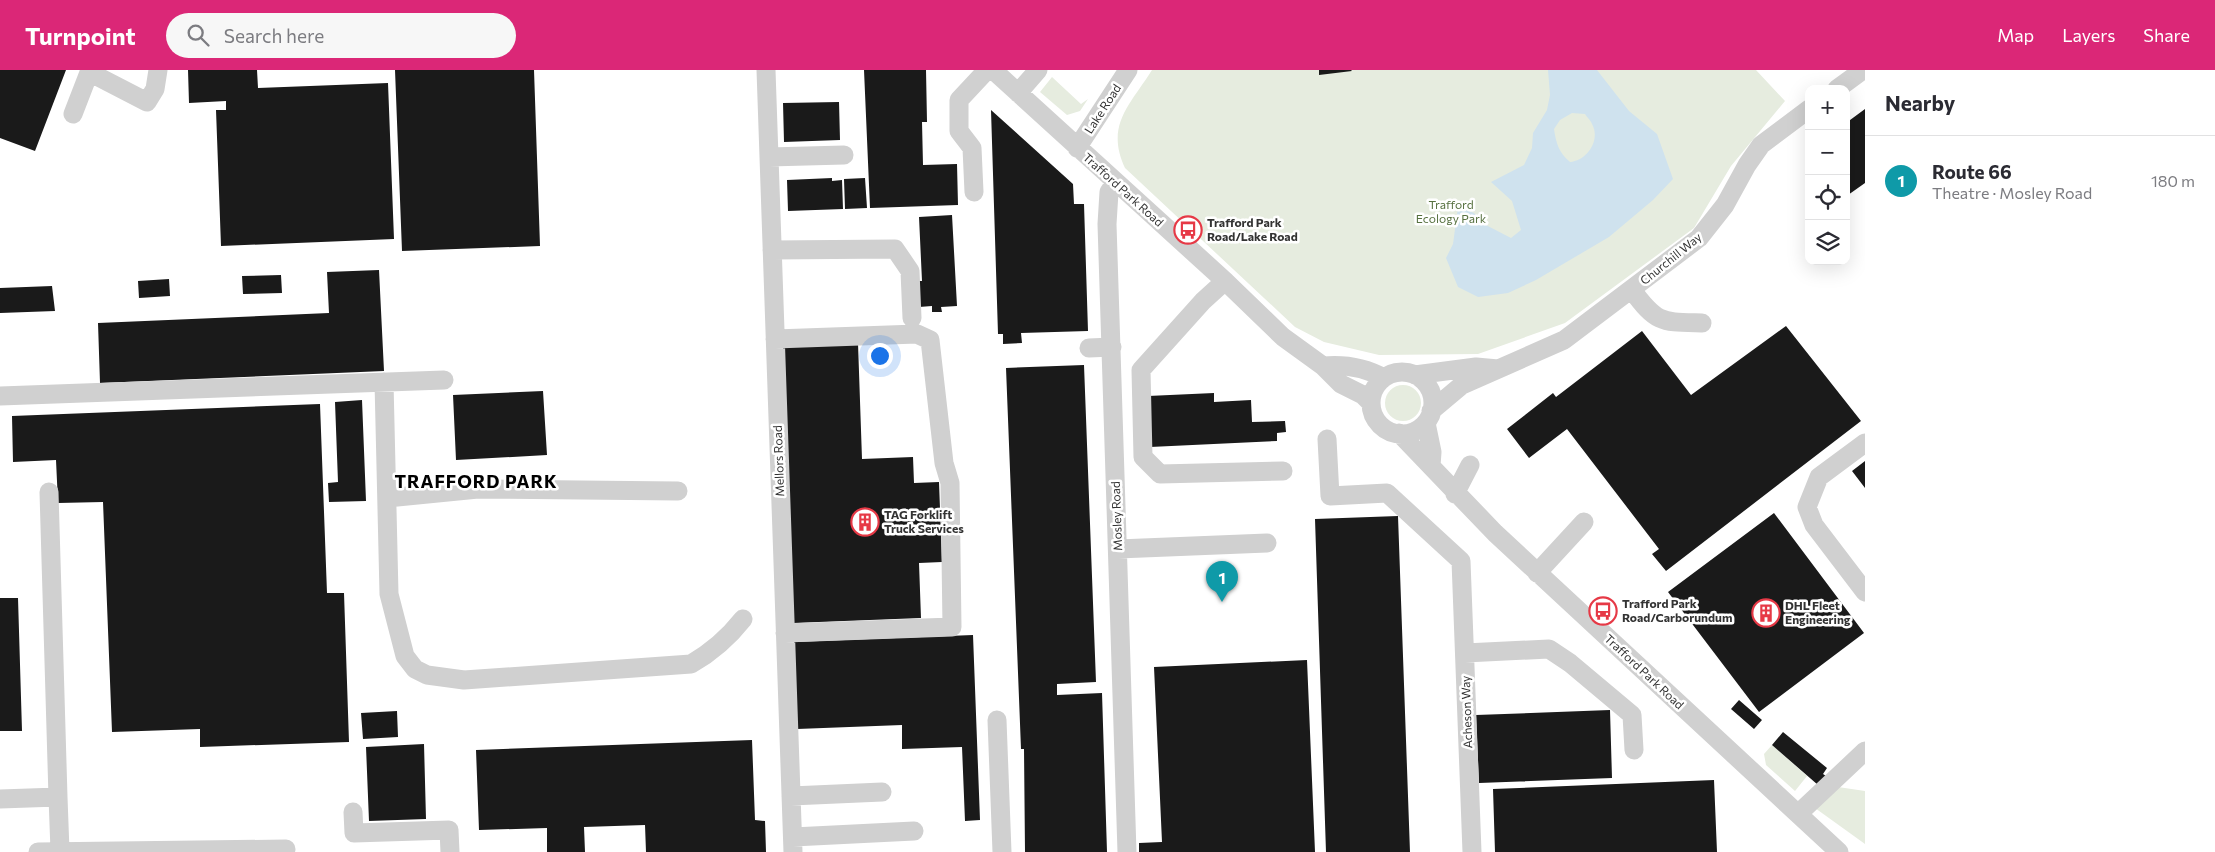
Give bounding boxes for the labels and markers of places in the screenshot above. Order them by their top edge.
bus stop icon: Trafford Park Road/Lake Road [1173,215,1203,245]
place label: Trafford Park Road/Lake Road [1207,215,1298,243]
building icon: TAG Forklift Truck Services [850,507,880,537]
place label: TAG Forklift Truck Services [884,507,964,535]
pin: 1 [1206,561,1238,602]
bus stop icon: Trafford Park Road/Carborundum [1588,596,1618,626]
place label: Trafford Park Road/Carborundum [1622,596,1732,624]
building icon: DHL Fleet Engineering [1751,598,1781,628]
place label: DHL Fleet Engineering [1785,598,1851,626]

